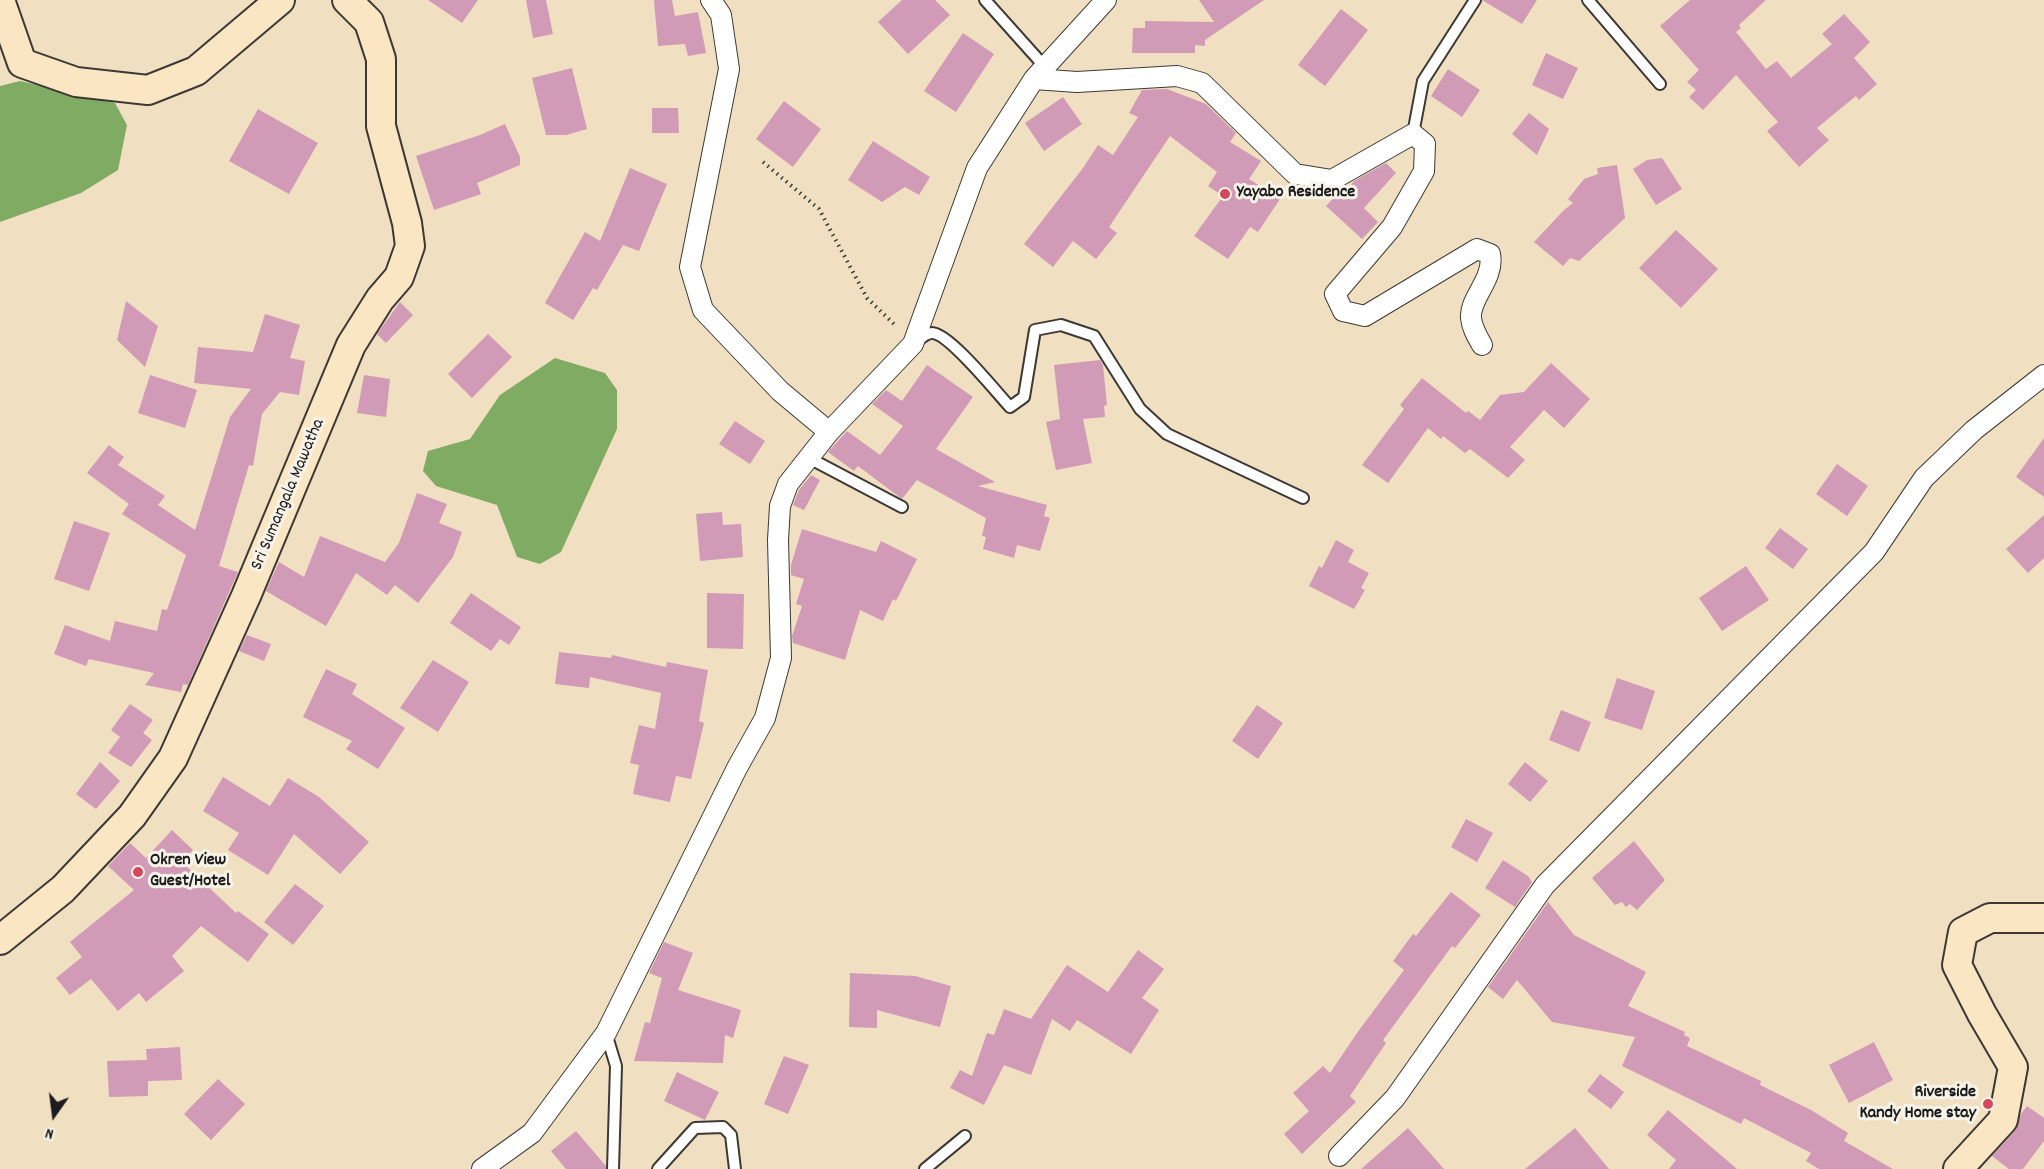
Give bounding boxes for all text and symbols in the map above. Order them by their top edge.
place label: Yayabo Residence [1237,183,1355,205]
marker: Yayabo Residence [1218,187,1232,201]
street label: Sri Sumangala Mawatha [247,416,331,574]
place label: Okren View Guest/Hotel [150,851,230,894]
marker: Okren View Guest/Hotel [131,865,145,879]
place label: Riverside Kandy Home stay [1859,1083,1976,1126]
north arrow [24,1085,84,1145]
marker: Riverside Kandy Home stay [1981,1097,1995,1111]
text: N [43,1121,56,1145]

